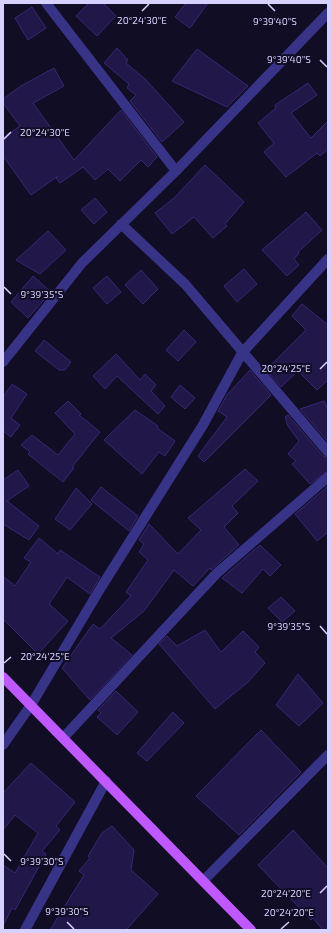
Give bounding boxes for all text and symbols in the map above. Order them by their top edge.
text: 20°24'30"E [117,14,167,26]
text: 9°39'40"S [253,15,297,27]
text: 9°39'40"S [267,53,311,65]
text: 20°24'30"E [20,126,70,138]
text: 9°39'35"S [21,288,64,300]
text: 20°24'25"E [261,362,311,374]
text: 9°39'35"S [268,620,311,632]
text: 20°24'25"E [20,650,70,662]
text: 9°39'30"S [20,855,64,867]
text: 20°24'20"E [261,887,311,899]
text: 9°39'30"S [45,905,89,917]
text: 20°24'20"E [264,906,314,918]

